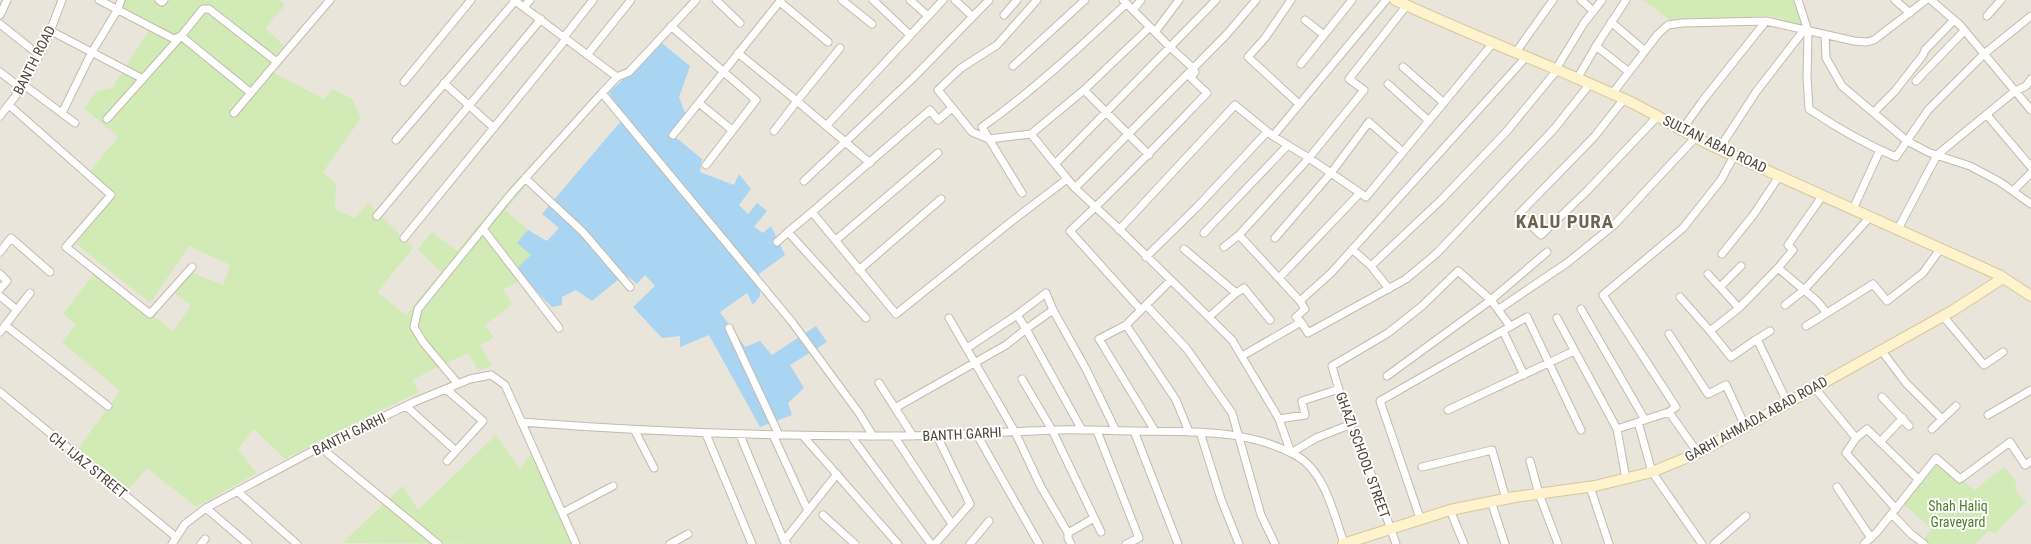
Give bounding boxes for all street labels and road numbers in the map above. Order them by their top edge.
street label: BANTH ROAD [10,23,58,97]
street label: SULTAN ABAD ROAD [1661,112,1769,176]
street label: GARHI AHMADA ABAD ROAD [1682,373,1830,465]
street label: GHAZI SCHOOL STREET [1333,390,1393,520]
street label: BANTH GARHI [310,409,388,459]
street label: BANTH GARHI [922,424,1002,444]
street label: CH. IJAZ STREET [46,429,130,501]

